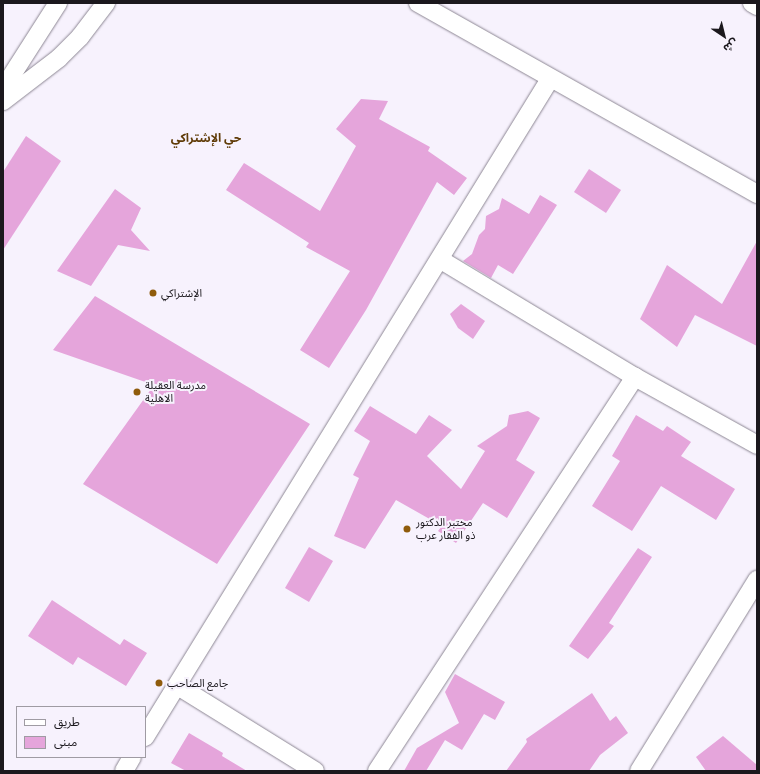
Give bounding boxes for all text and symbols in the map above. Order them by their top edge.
north arrow [704,16,744,56]
text: ش [720,35,742,57]
district label: حي الإشتراكي [171,131,241,145]
place label: الإشتراكي [161,286,202,300]
marker: الإشتراكي [148,288,158,298]
place label: مدرسة العقيلة الاهلية [145,379,206,405]
marker: مدرسة العقيلة الاهلية [132,387,142,397]
place label: مختبر الدكتور ذو الفقار عرب [416,516,475,542]
marker: مختبر الدكتور ذو الفقار عرب [401,523,413,535]
place label: جامع الصاحب [167,676,228,690]
marker: جامع الصاحب [154,678,164,688]
legend [16,706,146,758]
text: طريق [54,712,80,731]
text: مبنى [54,732,77,751]

